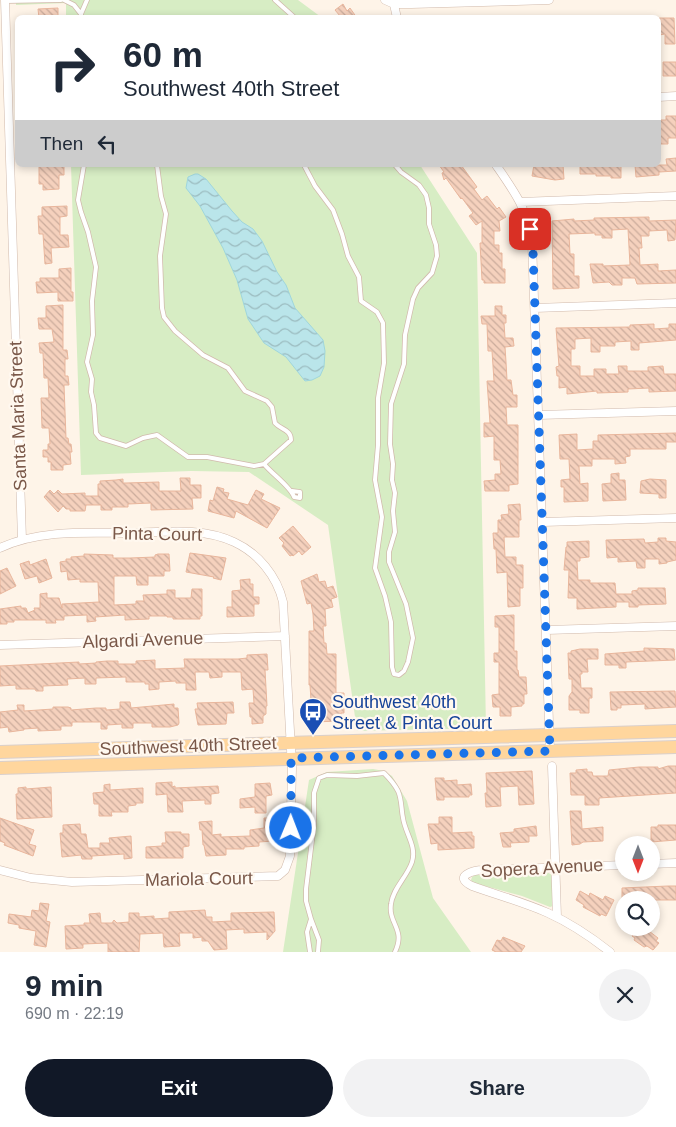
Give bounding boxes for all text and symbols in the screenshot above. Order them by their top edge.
icon: right [40,35,105,100]
text: 60 m [123,35,203,74]
text: Southwest 40th Street [123,76,339,101]
icon: left [93,130,121,158]
text: Then [40,133,83,154]
pin [509,208,551,250]
icon: arrive [516,215,544,243]
street label: Santa Maria Street [5,341,31,491]
street label: Pinta Court [112,523,202,545]
street label: Algardi Avenue [82,628,204,652]
place label: Southwest 40th Street & Pinta Court [332,692,492,733]
bus stop icon: Southwest 40th Street & Pinta Court [298,697,328,736]
street label: Southwest 40th Street [99,733,277,759]
position arrow [264,801,316,853]
north arrow [615,836,660,881]
map controls [615,836,660,936]
street label: Sopera Avenue [480,855,604,881]
street label: Mariola Court [145,868,253,890]
button: search [615,891,660,936]
text: 9 min [25,969,103,1002]
button: close [599,969,651,1021]
text: 690 m · 22:19 [25,1005,124,1022]
button: Exit [25,1059,333,1117]
button: Share [343,1059,651,1117]

